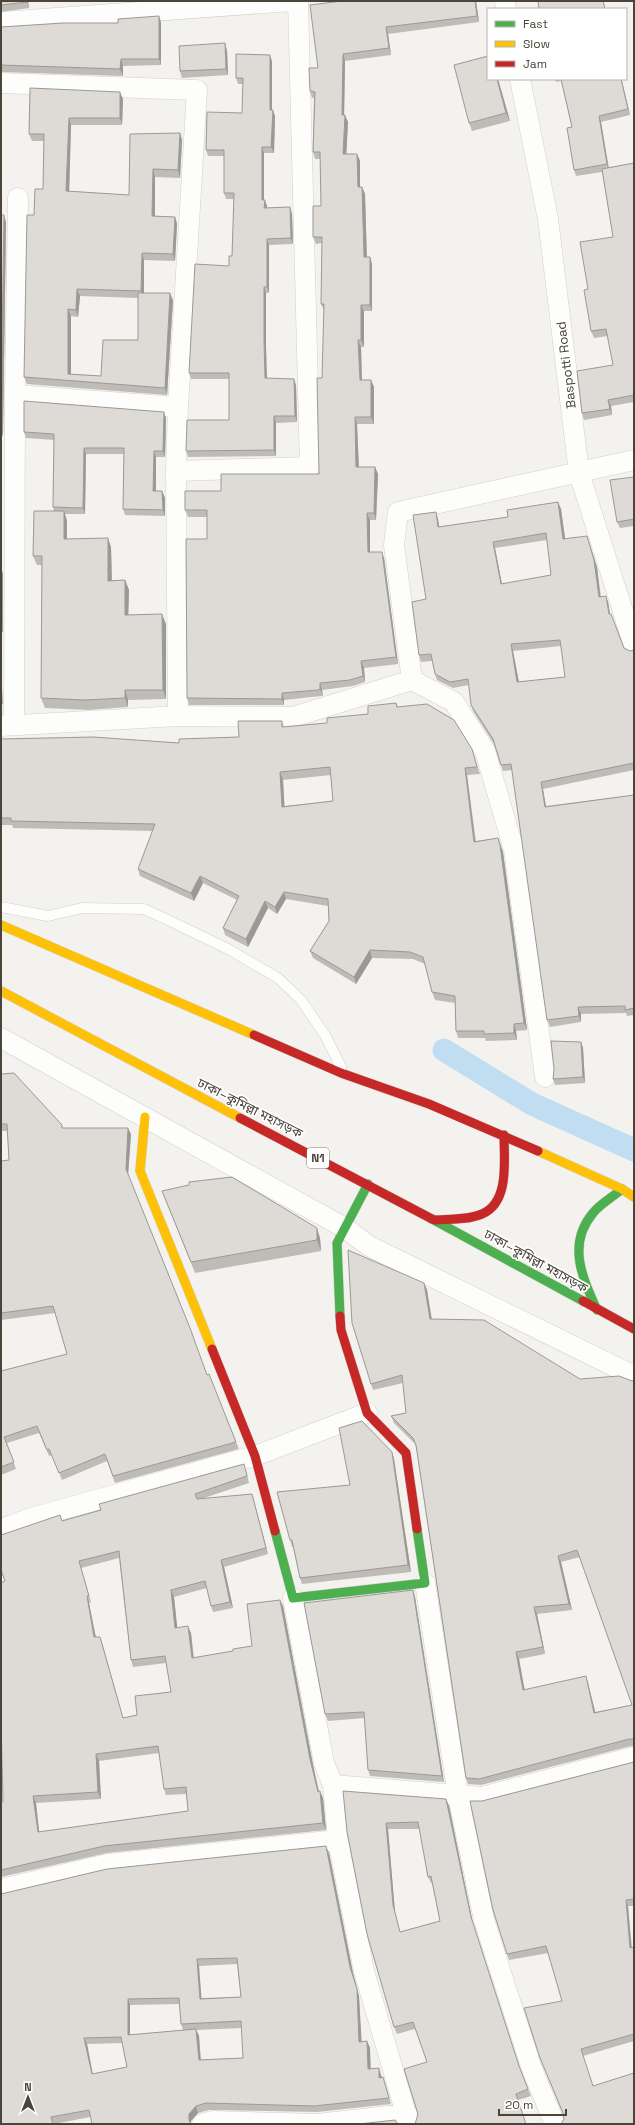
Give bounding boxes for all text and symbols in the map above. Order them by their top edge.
legend [487,8,627,80]
text: Fast [523,16,548,32]
text: Slow [523,36,550,52]
text: Jam [523,56,547,72]
street label: Baspotti Road [552,320,580,410]
street label: ঢাকা–কুমিল্লা মহাসড়ক [194,1074,306,1142]
road number: N1 [307,1148,329,1168]
street label: ঢাকা–কুমিল্লা মহাসড়ক [480,1225,591,1297]
north arrow [8,2077,48,2117]
text: N [24,2080,32,2094]
scale bar [499,2091,566,2117]
text: 20 m [505,2097,533,2113]

